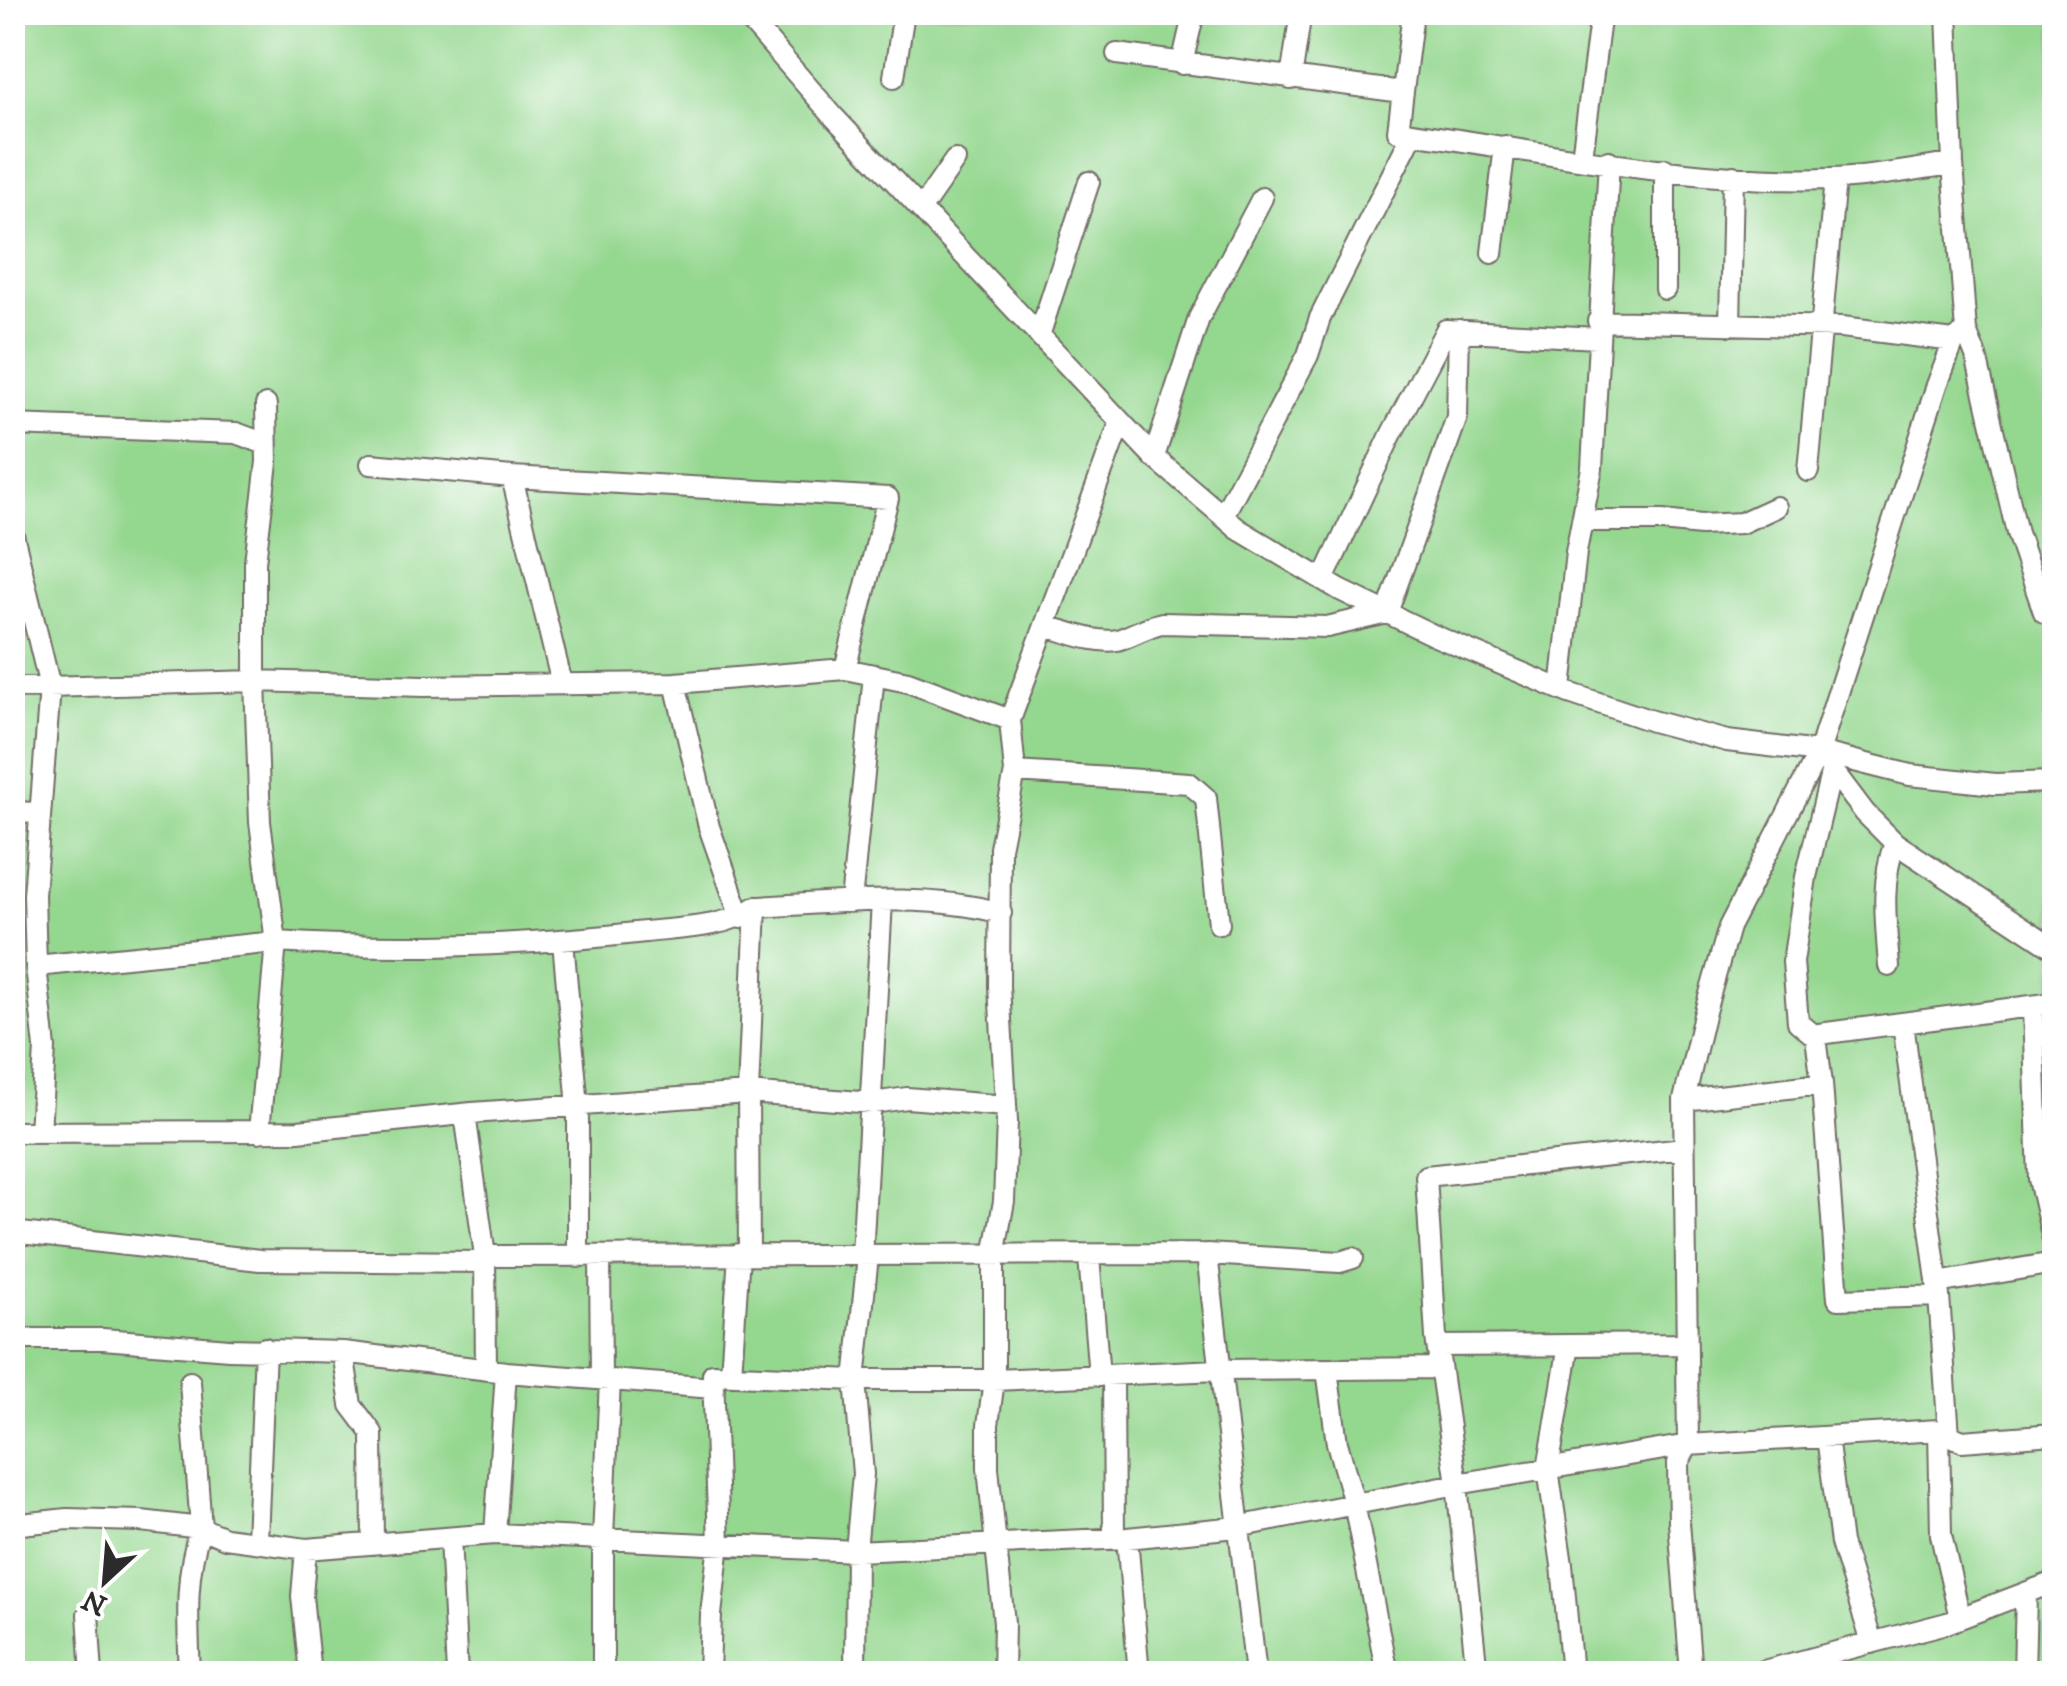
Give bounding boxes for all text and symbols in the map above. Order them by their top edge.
north arrow [55,1531,155,1631]
text: N [77,1581,113,1623]

